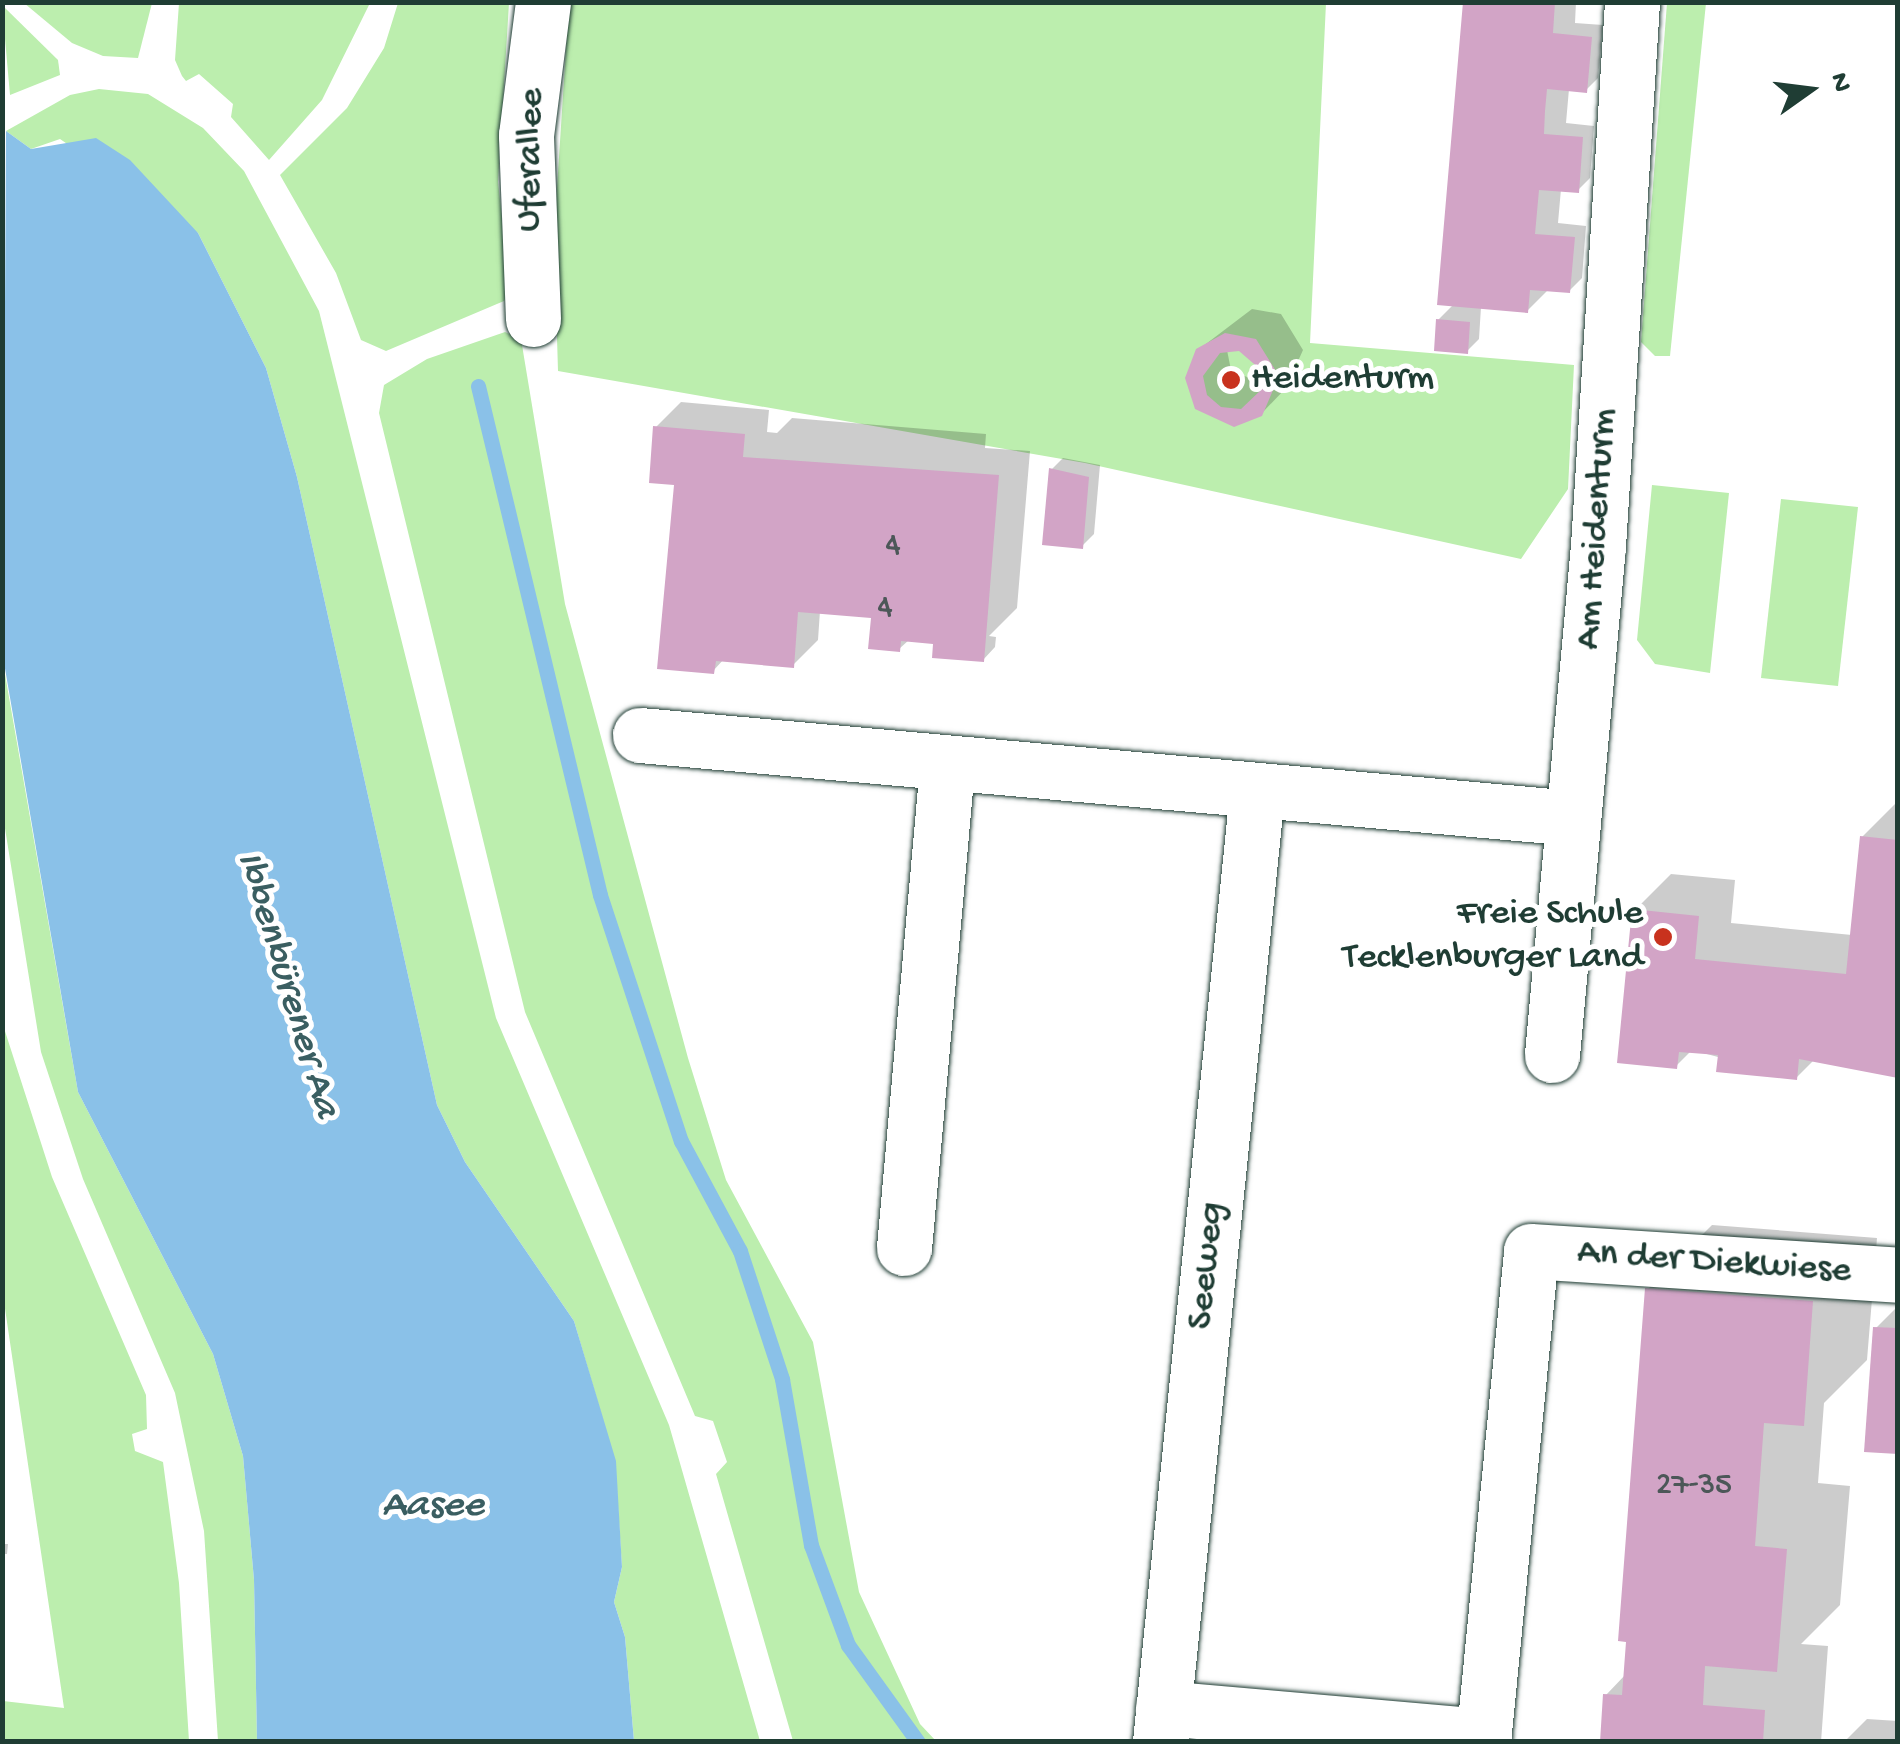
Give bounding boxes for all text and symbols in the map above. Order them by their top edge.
north arrow [1760,40,1860,140]
text: N [1821,70,1858,95]
street label: Uferallee [508,88,556,232]
place label: Heidenturm [1251,357,1434,403]
marker: Heidenturm [1220,369,1242,391]
street label: Am Heidenturm [1567,407,1629,651]
house number: 4 [885,527,901,565]
house number: 4 [877,589,893,627]
water label: Ibbenbürener Aa [223,846,349,1124]
place label: Freie Schule Tecklenburger Land [1343,892,1643,982]
marker: Freie Schule Tecklenburger Land [1652,926,1674,948]
street label: Seeweg [1179,1200,1237,1332]
street label: An der Diekwiese [1576,1231,1852,1295]
house number: 27-35 [1656,1467,1732,1505]
water label: Aasee [382,1483,484,1531]

